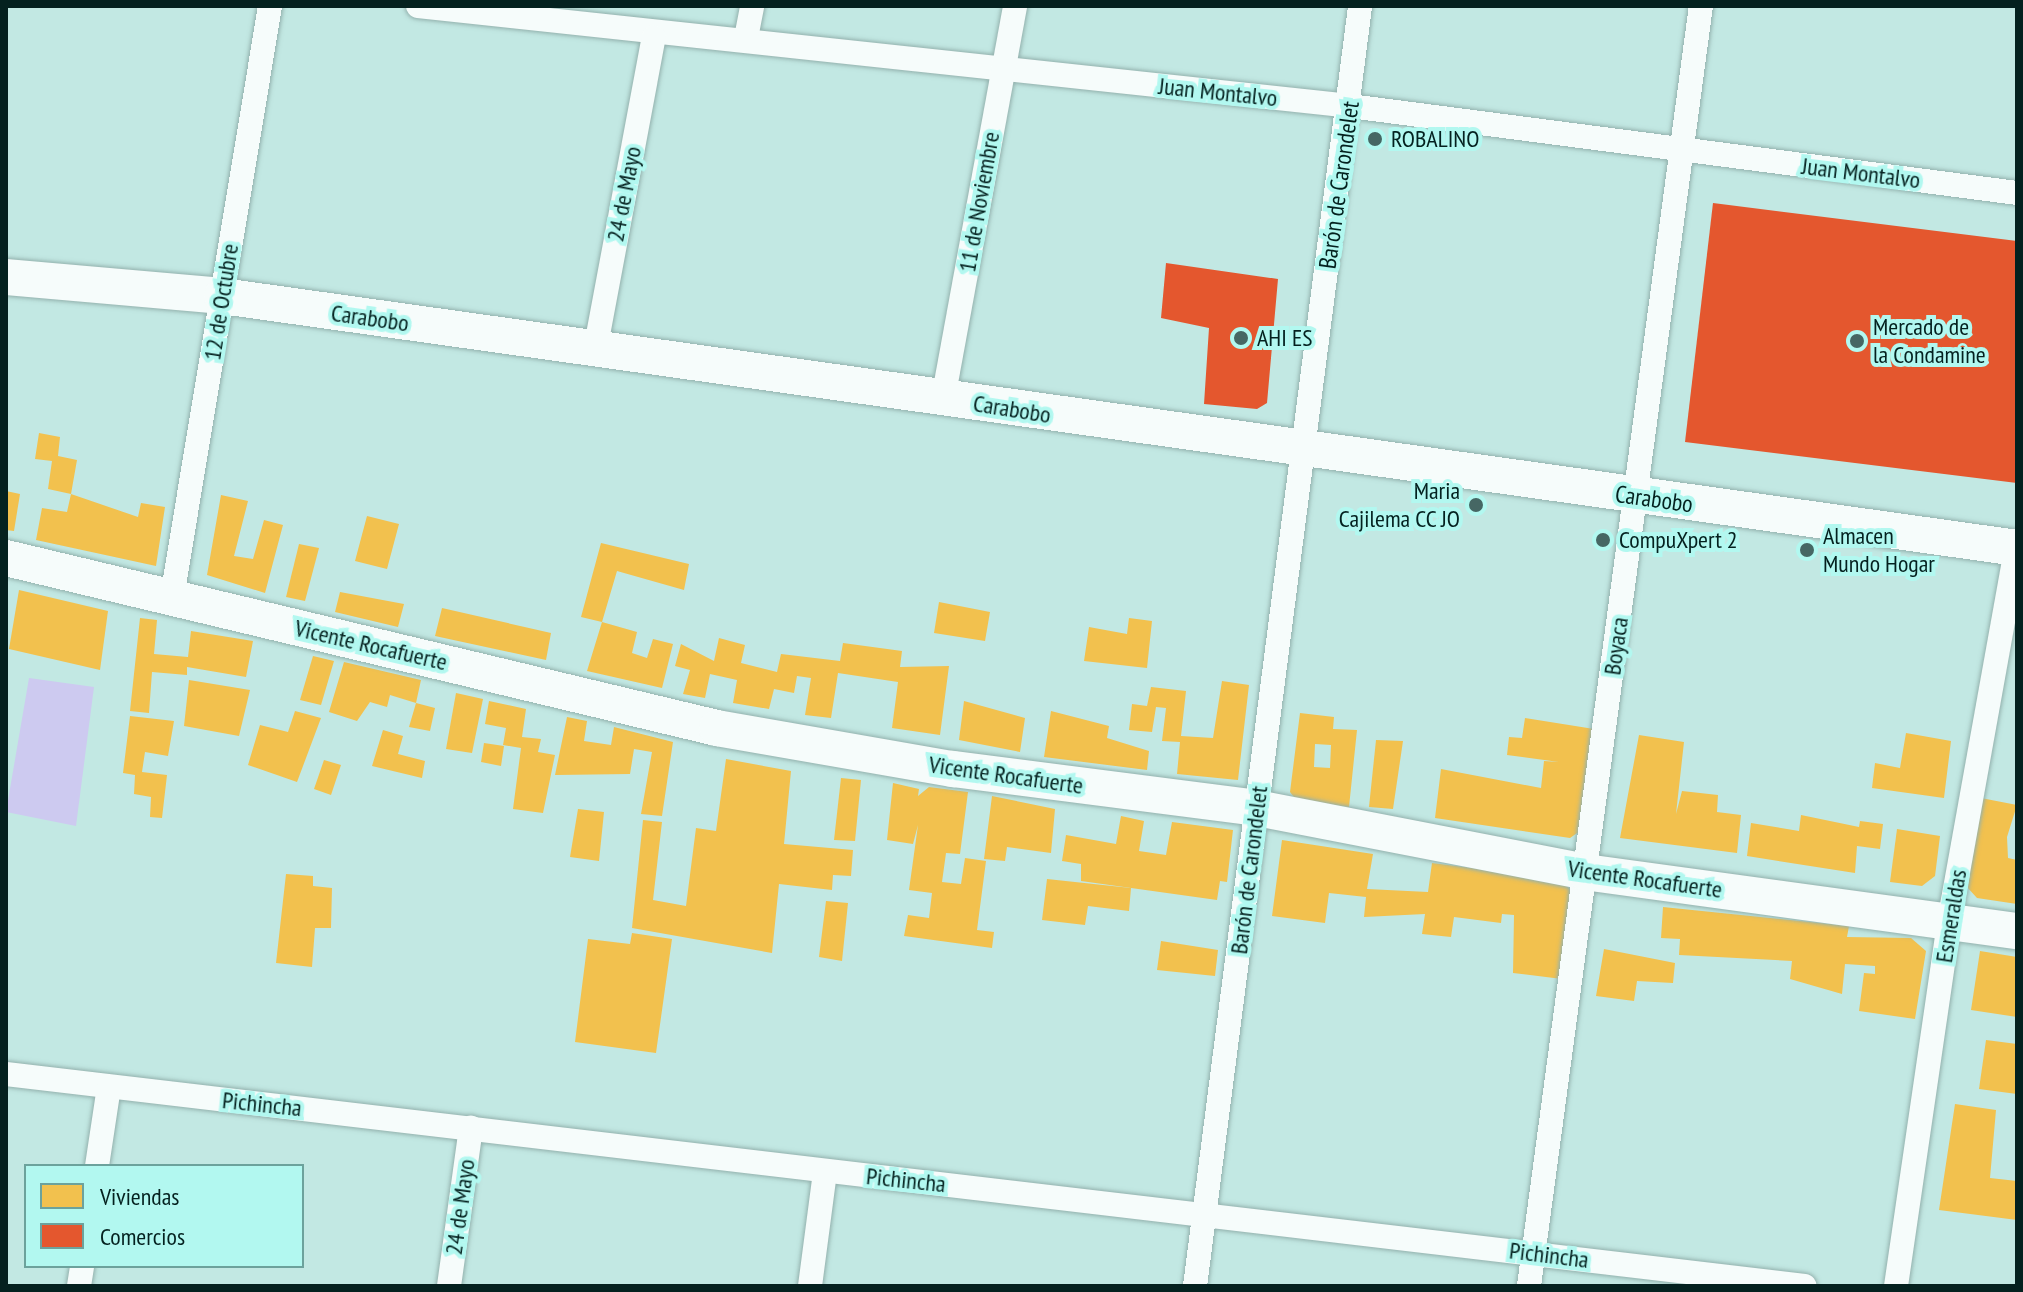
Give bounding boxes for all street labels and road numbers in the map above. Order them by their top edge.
street label: Juan Montalvo [1157,71,1279,113]
street label: Barón de Carondelet [1313,99,1365,271]
street label: 11 de Noviembre [952,130,1006,274]
street label: 24 de Mayo [601,144,647,244]
street label: Juan Montalvo [1800,151,1922,195]
street label: 12 de Octubre [198,242,244,362]
street label: Carabobo [329,298,411,338]
street label: Carabobo [971,389,1053,429]
street label: Carabobo [1613,479,1695,519]
street label: Vicente Rocafuerte [292,613,450,677]
street label: Boyaca [1598,615,1634,677]
street label: Vicente Rocafuerte [927,750,1085,800]
street label: Barón de Carondelet [1224,784,1274,956]
street label: Vicente Rocafuerte [1566,854,1724,904]
street label: Esmeraldas [1929,867,1973,965]
street label: Pichincha [221,1086,303,1122]
street label: 24 de Mayo [439,1157,481,1257]
street label: Pichincha [865,1162,947,1198]
street label: Pichincha [1508,1236,1590,1274]

